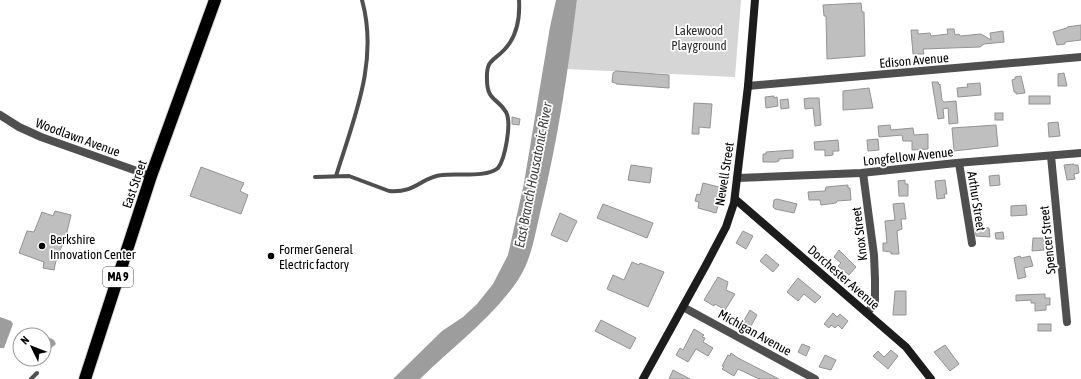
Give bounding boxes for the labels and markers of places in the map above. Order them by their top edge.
place label: Berkshire Innovation Center [50,232,136,262]
marker: Berkshire Innovation Center [37,241,47,251]
place label: Former General Electric factory [279,242,353,272]
marker: Former General Electric factory [266,251,276,261]

